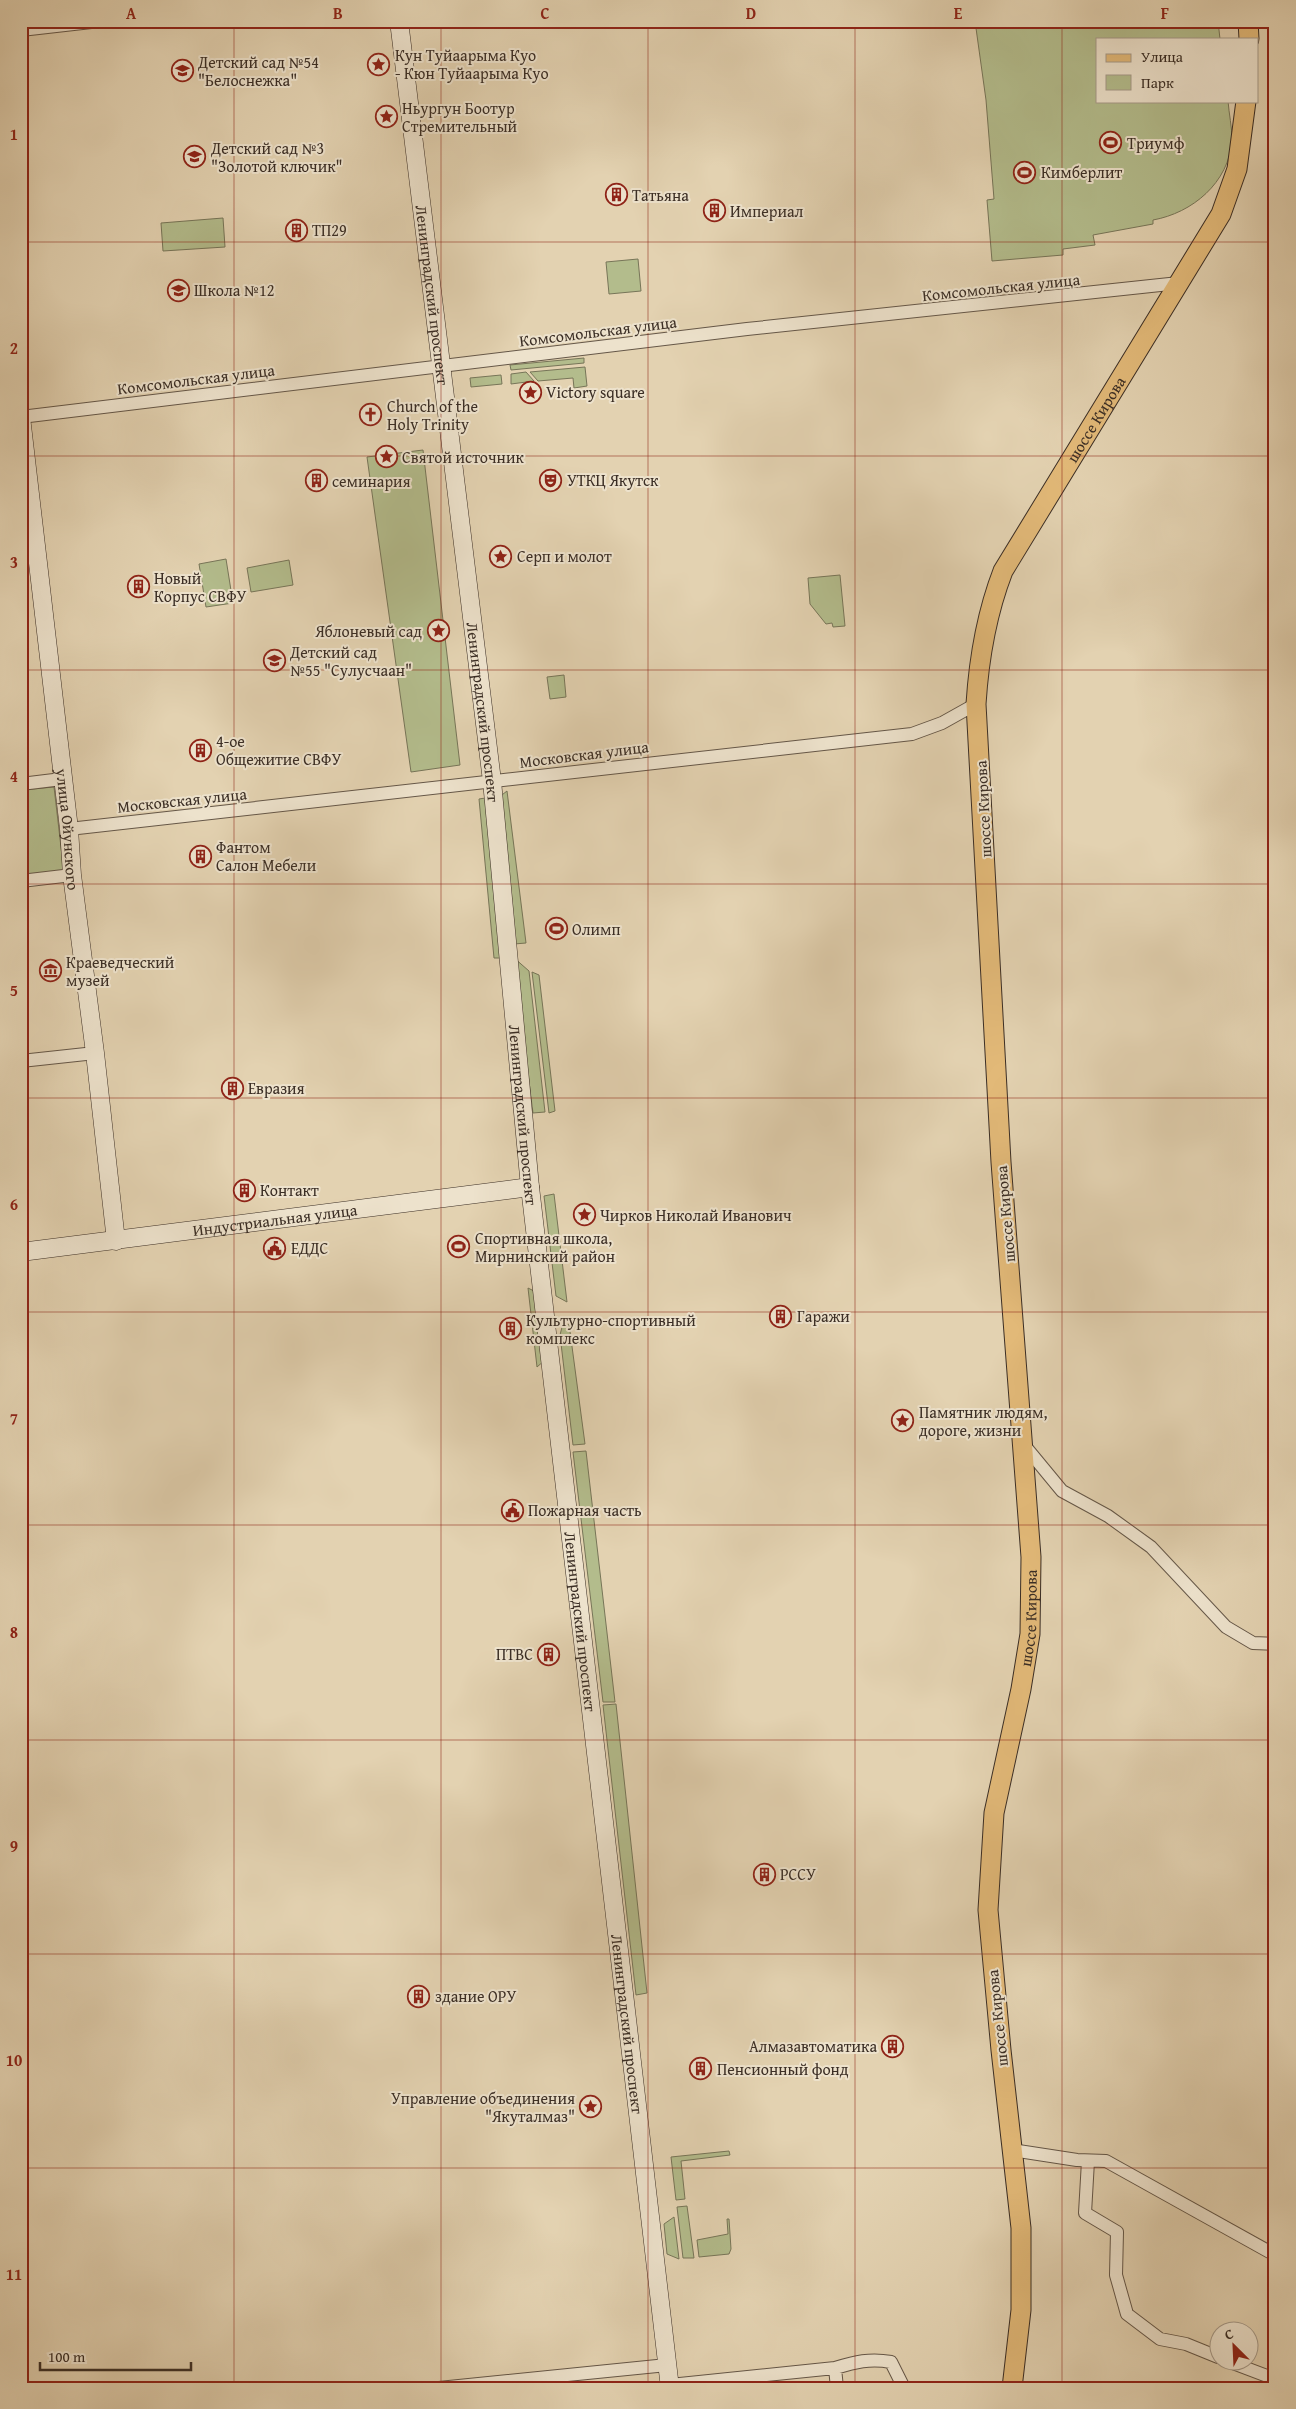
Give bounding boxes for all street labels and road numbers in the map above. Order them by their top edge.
street label: Ленинградский проспект [410,204,455,387]
street label: Комсомольская улица [921,267,1081,307]
street label: Комсомольская улица [518,309,679,353]
street label: Комсомольская улица [116,357,277,401]
street label: шоссе Кирова [1060,371,1131,467]
street label: Ленинградский проспект [461,620,506,803]
street label: Московская улица [518,734,650,774]
street label: шоссе Кирова [968,760,998,858]
street label: улица Ойунского [50,766,86,892]
street label: Московская улица [116,781,248,819]
street label: Ленинградский проспект [503,1024,544,1207]
street label: шоссе Кирова [989,1164,1021,1263]
street label: Индустриальная улица [191,1197,359,1242]
street label: Ленинградский проспект [558,1530,603,1713]
street label: шоссе Кирова [1013,1569,1043,1668]
street label: Ленинградский проспект [605,1933,650,2115]
street label: шоссе Кирова [980,1968,1014,2068]

